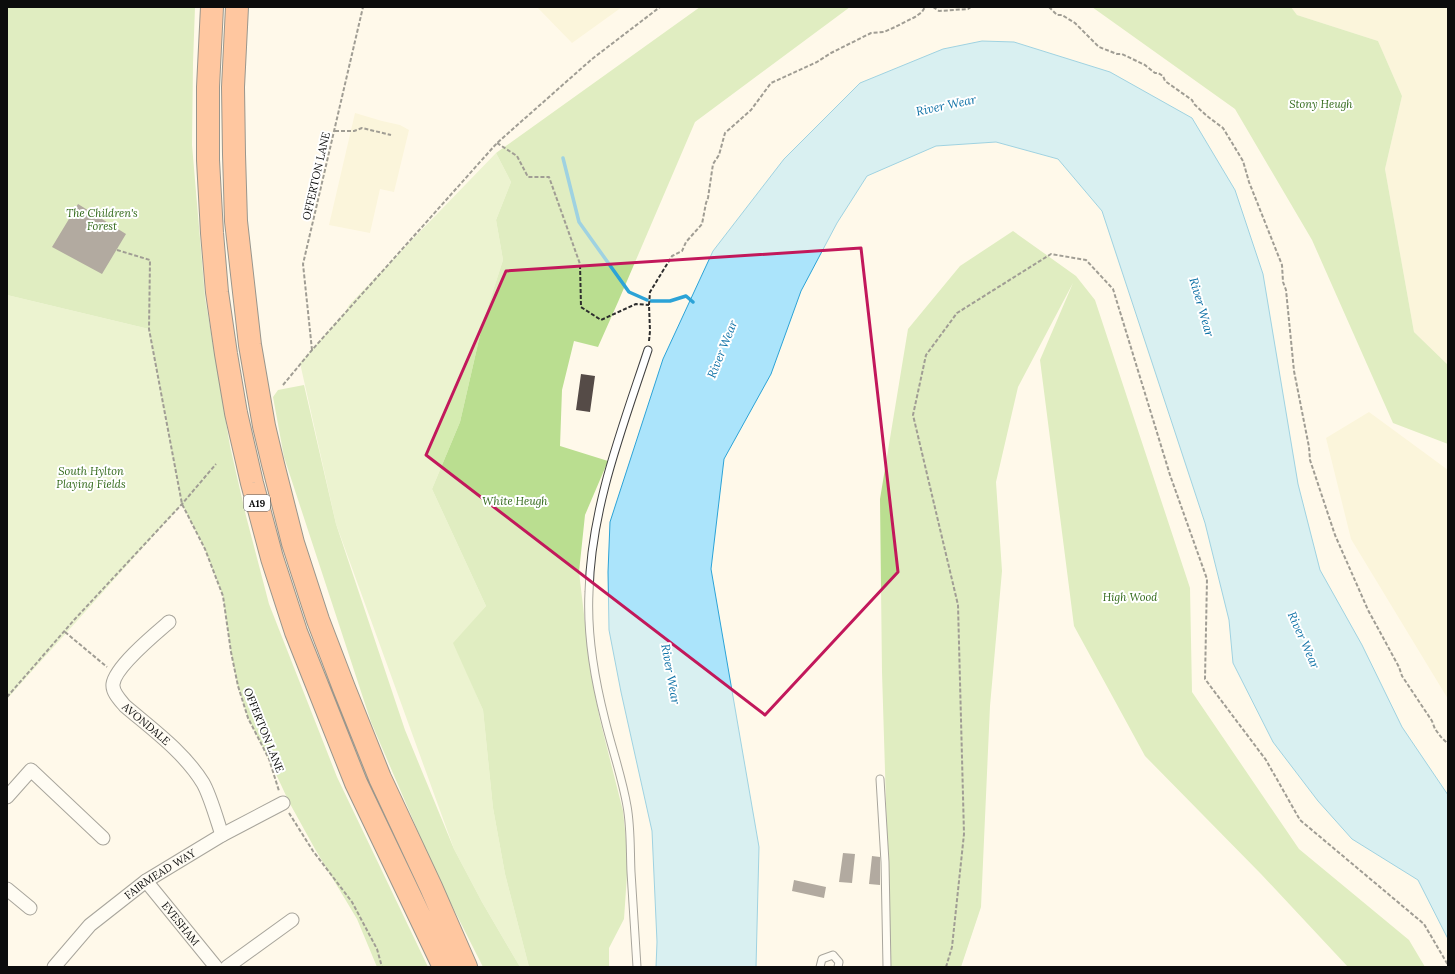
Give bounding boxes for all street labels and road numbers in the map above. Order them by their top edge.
street label: OFFERTON LANE [299,130,333,221]
road number: A19 [244,495,270,511]
street label: OFFERTON LANE [241,686,287,775]
street label: AVONDALE [118,699,173,748]
street label: FAIRMEAD WAY [122,845,199,902]
street label: EVESHAM [159,899,203,949]

